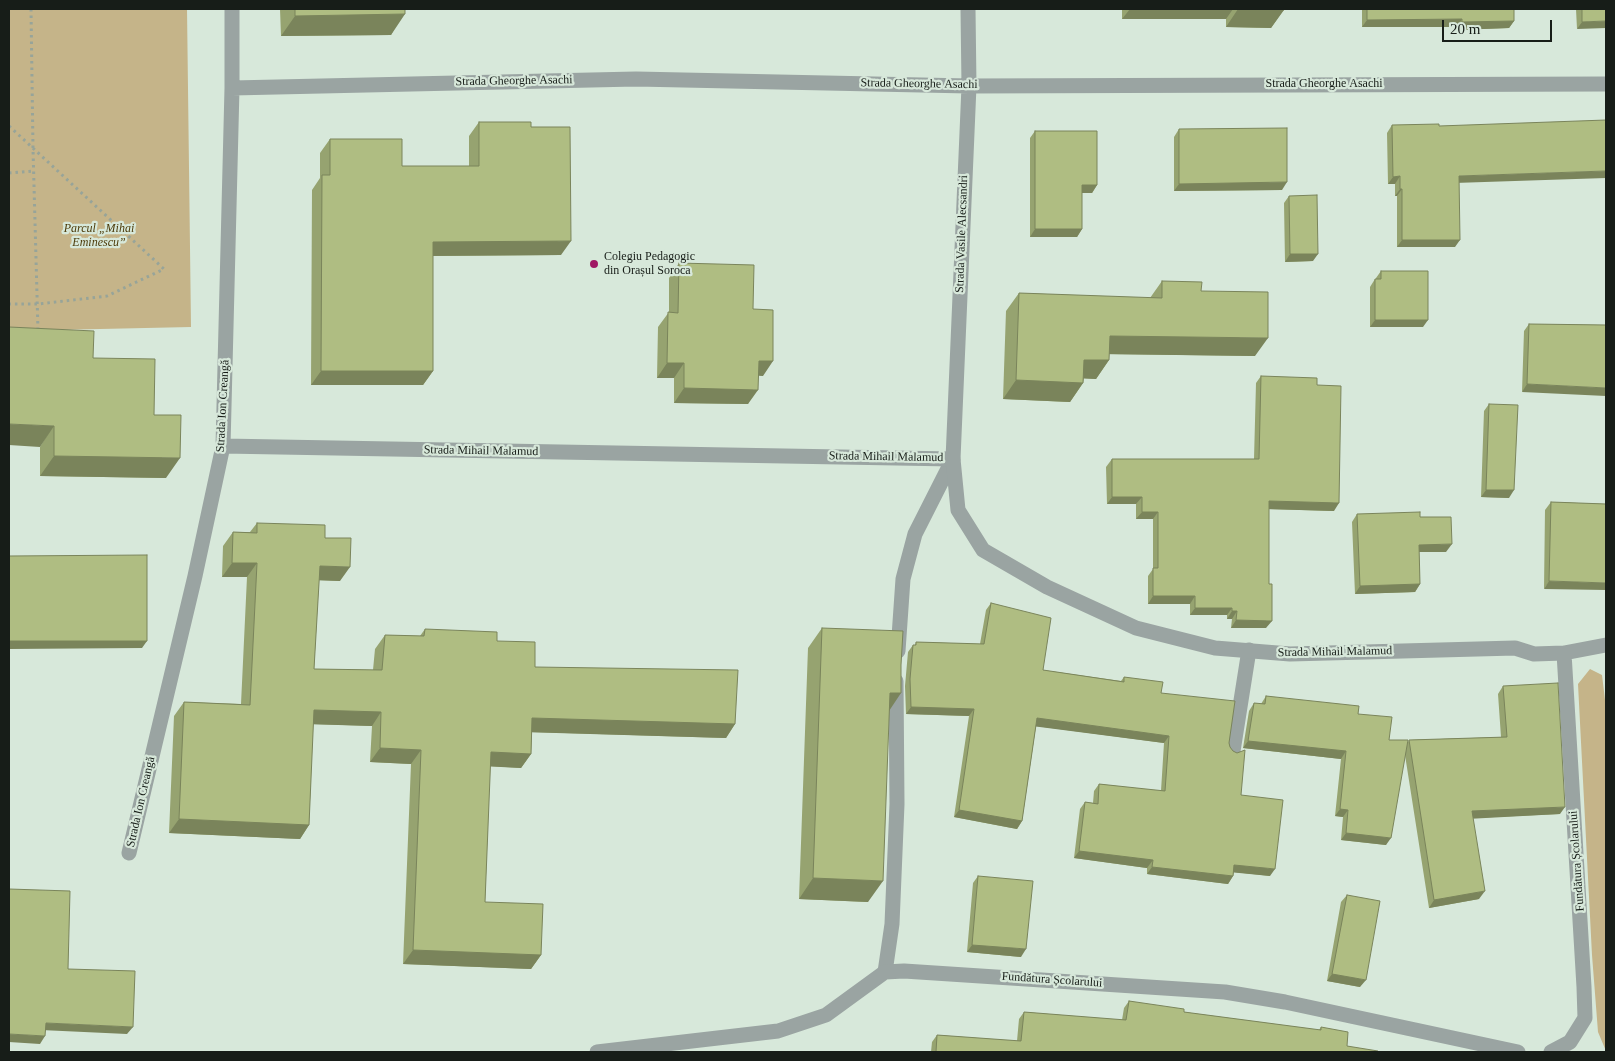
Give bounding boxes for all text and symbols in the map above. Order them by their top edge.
scale bar [1445,10,1555,42]
text: 20 m [1450,21,1480,37]
street label: Strada Gheorghe Asachi [455,73,573,89]
street label: Strada Gheorghe Asachi [860,76,978,92]
street label: Strada Gheorghe Asachi [1265,77,1383,91]
street label: Strada Vasile Alecsandri [953,175,971,293]
park label: Parcul „Mihai Eminescu” [64,222,134,250]
place label: Colegiu Pedagogic din Orașul Soroca [604,250,695,278]
marker: Colegiu Pedagogic din Orașul Soroca [588,258,600,270]
street label: Strada Ion Creangă [213,359,233,453]
street label: Strada Mihail Malamud [424,443,538,459]
street label: Strada Mihail Malamud [829,449,943,465]
street label: Strada Mihail Malamud [1278,644,1392,660]
street label: Strada Ion Creangă [124,755,158,849]
street label: Fundătura Școlarului [1566,810,1588,912]
street label: Fundătura Școlarului [1001,969,1103,991]

